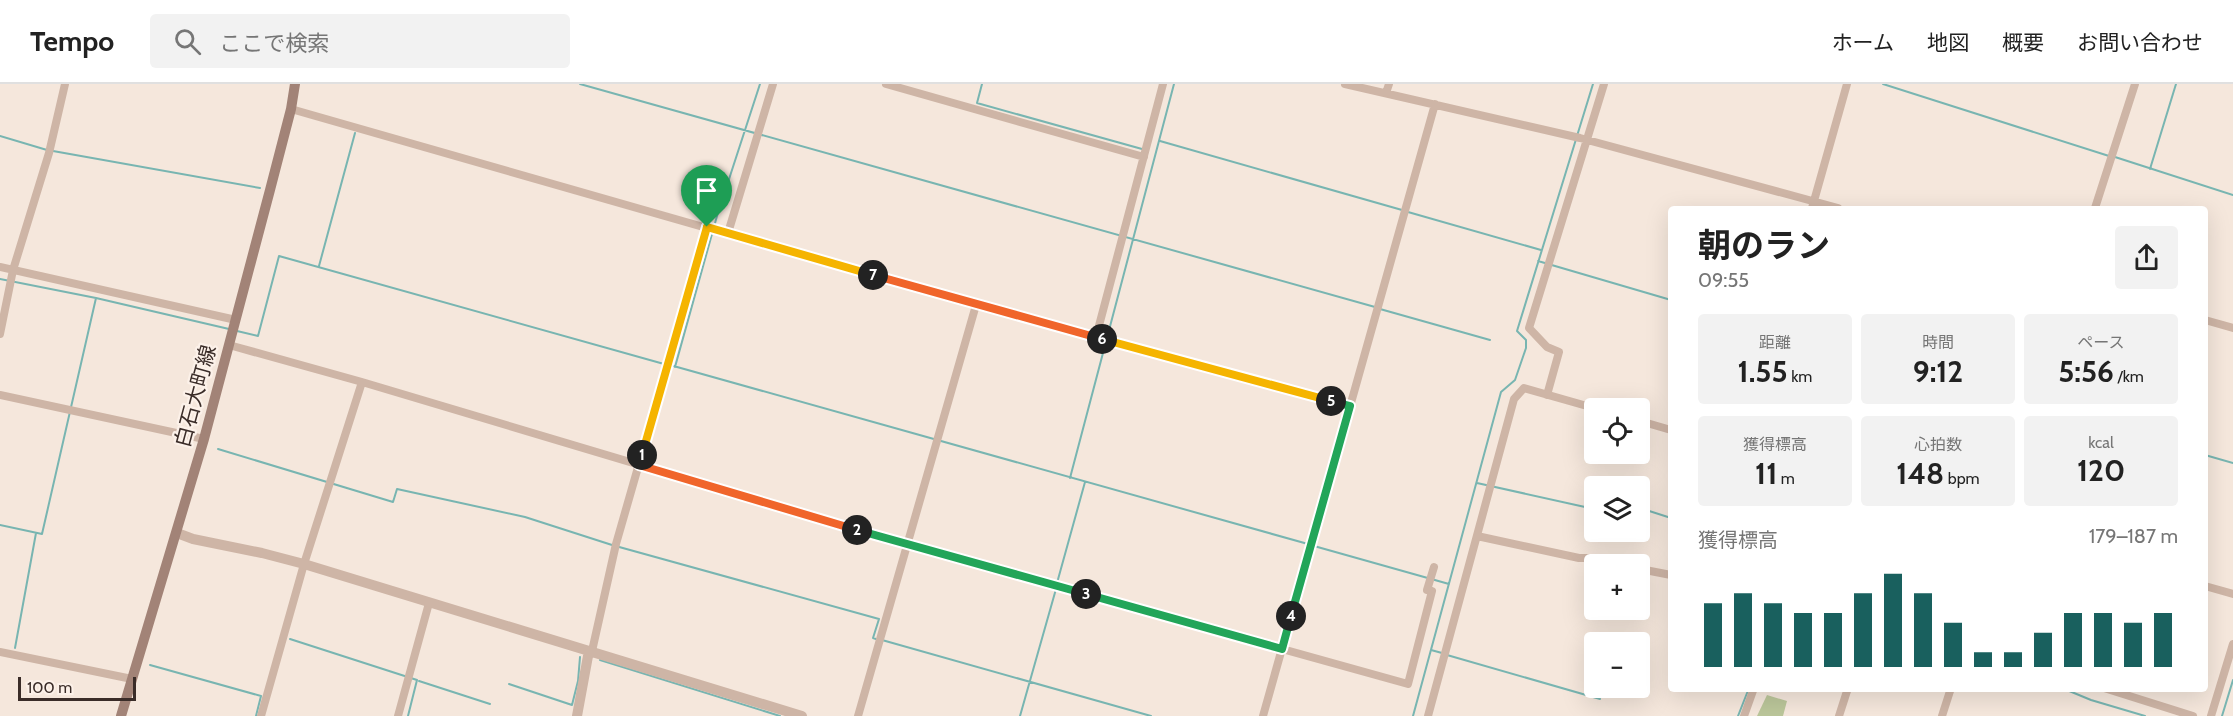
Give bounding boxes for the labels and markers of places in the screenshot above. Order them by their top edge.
pin [681,165,732,227]
pin: 7 [858,260,888,290]
pin: 6 [1087,324,1117,354]
pin: 5 [1316,386,1346,416]
pin: 1 [627,440,657,470]
pin: 2 [842,515,872,545]
pin: 3 [1071,579,1101,609]
pin: 4 [1276,601,1306,631]

